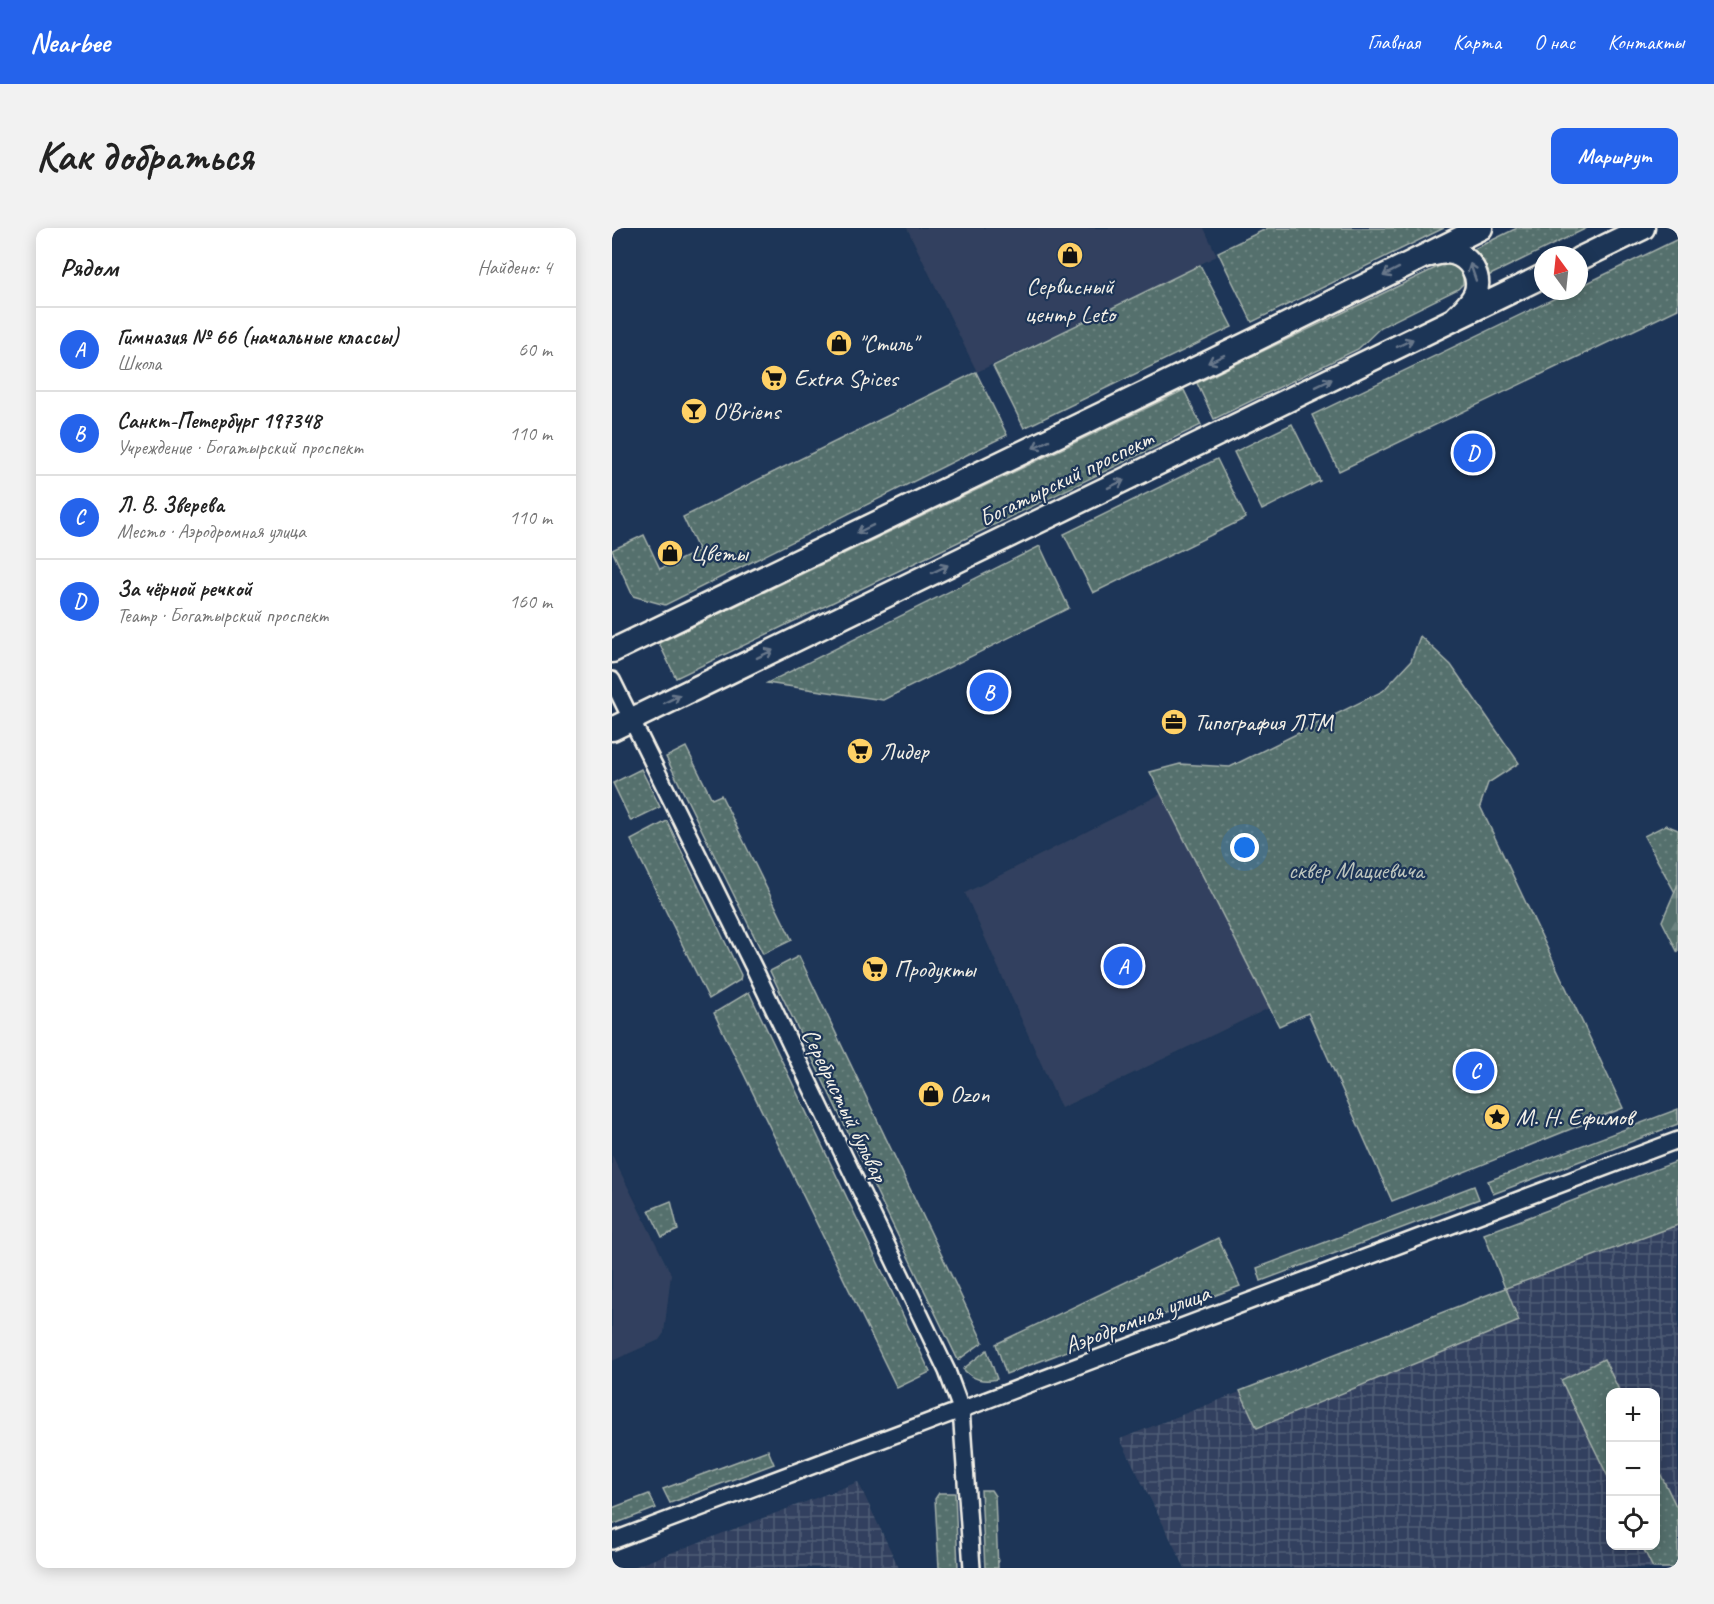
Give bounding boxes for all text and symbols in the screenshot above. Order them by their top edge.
text: Nearbee [30,25,110,60]
text: Главная [1367,29,1420,55]
text: Карта [1453,29,1501,55]
text: О нас [1534,29,1575,55]
text: Контакты [1608,29,1684,55]
button: Маршрут [1551,128,1678,184]
text: Как добраться [36,130,253,183]
shop icon: Сервисный центр Leto [1055,240,1085,270]
north arrow [1534,246,1588,300]
text: Рядом [60,251,118,284]
text: Найдено: 4 [477,255,552,280]
one-way arrow [1467,263,1478,282]
one-way arrow [1382,267,1400,278]
place label: Сервисный центр Leto [1025,271,1118,329]
text: Гимназия № 66 (начальные классы) [117,323,399,351]
shop icon: "Стиль" [824,328,854,358]
place label: "Стиль" [858,328,923,358]
text: A [74,337,85,362]
text: 60 m [518,337,552,362]
one-way arrow [1396,337,1414,349]
text: Школа [117,351,161,376]
one-way arrow [1207,353,1225,365]
supermarket icon: Extra Spices [759,363,789,393]
place label: Extra Spices [794,363,899,393]
one-way arrow [1315,377,1332,389]
bar icon: O'Briens [679,396,709,426]
place label: O'Briens [713,396,782,426]
text: Санкт-Петербург 197348 [117,407,321,435]
text: B [74,421,85,446]
text: 110 m [509,421,552,446]
street label: Богатырский проспект [974,423,1159,533]
pin: D [1454,430,1492,476]
text: Учреждение · Богатырский проспект [117,435,363,460]
one-way arrow [1032,438,1050,450]
one-way arrow [1106,477,1124,489]
text: Л. В. Зверева [117,491,224,519]
text: C [75,505,84,530]
text: 110 m [509,505,552,530]
text: Место · Аэродромная улица [117,519,306,544]
one-way arrow [857,524,875,535]
shop icon: Цветы [655,538,685,568]
place label: Цветы [690,538,750,568]
one-way arrow [931,562,949,574]
text: За чёрной речкой [117,575,252,603]
text: D [74,589,85,614]
text: 160 m [509,589,552,614]
text: Театр · Богатырский проспект [117,603,328,628]
one-way arrow [755,647,773,659]
pin: B [970,670,1009,714]
one-way arrow [662,693,680,705]
office icon: Типография ЛТМ [1159,707,1189,737]
place label: Типография ЛТМ [1194,707,1335,737]
supermarket icon: Лидер [845,736,875,766]
place label: Лидер [880,736,930,766]
your location [1230,833,1259,862]
park label: сквер Мациевича [1288,855,1426,885]
pin: A [1104,944,1142,988]
supermarket icon: Продукты [860,954,890,984]
place label: Продукты [894,954,978,984]
street label: Серебристый бульвар [795,1023,896,1189]
pin: C [1456,1048,1494,1094]
shop icon: Ozon [916,1079,946,1109]
place label: Ozon [950,1079,990,1109]
place icon: М. Н. Ефимов [1482,1102,1512,1132]
place label: М. Н. Ефимов [1516,1102,1637,1132]
street label: Аэродромная улица [1060,1277,1215,1361]
map controls [1606,1388,1660,1550]
button: + [1606,1388,1660,1442]
button: − [1606,1442,1660,1496]
button: locate [1606,1496,1660,1550]

